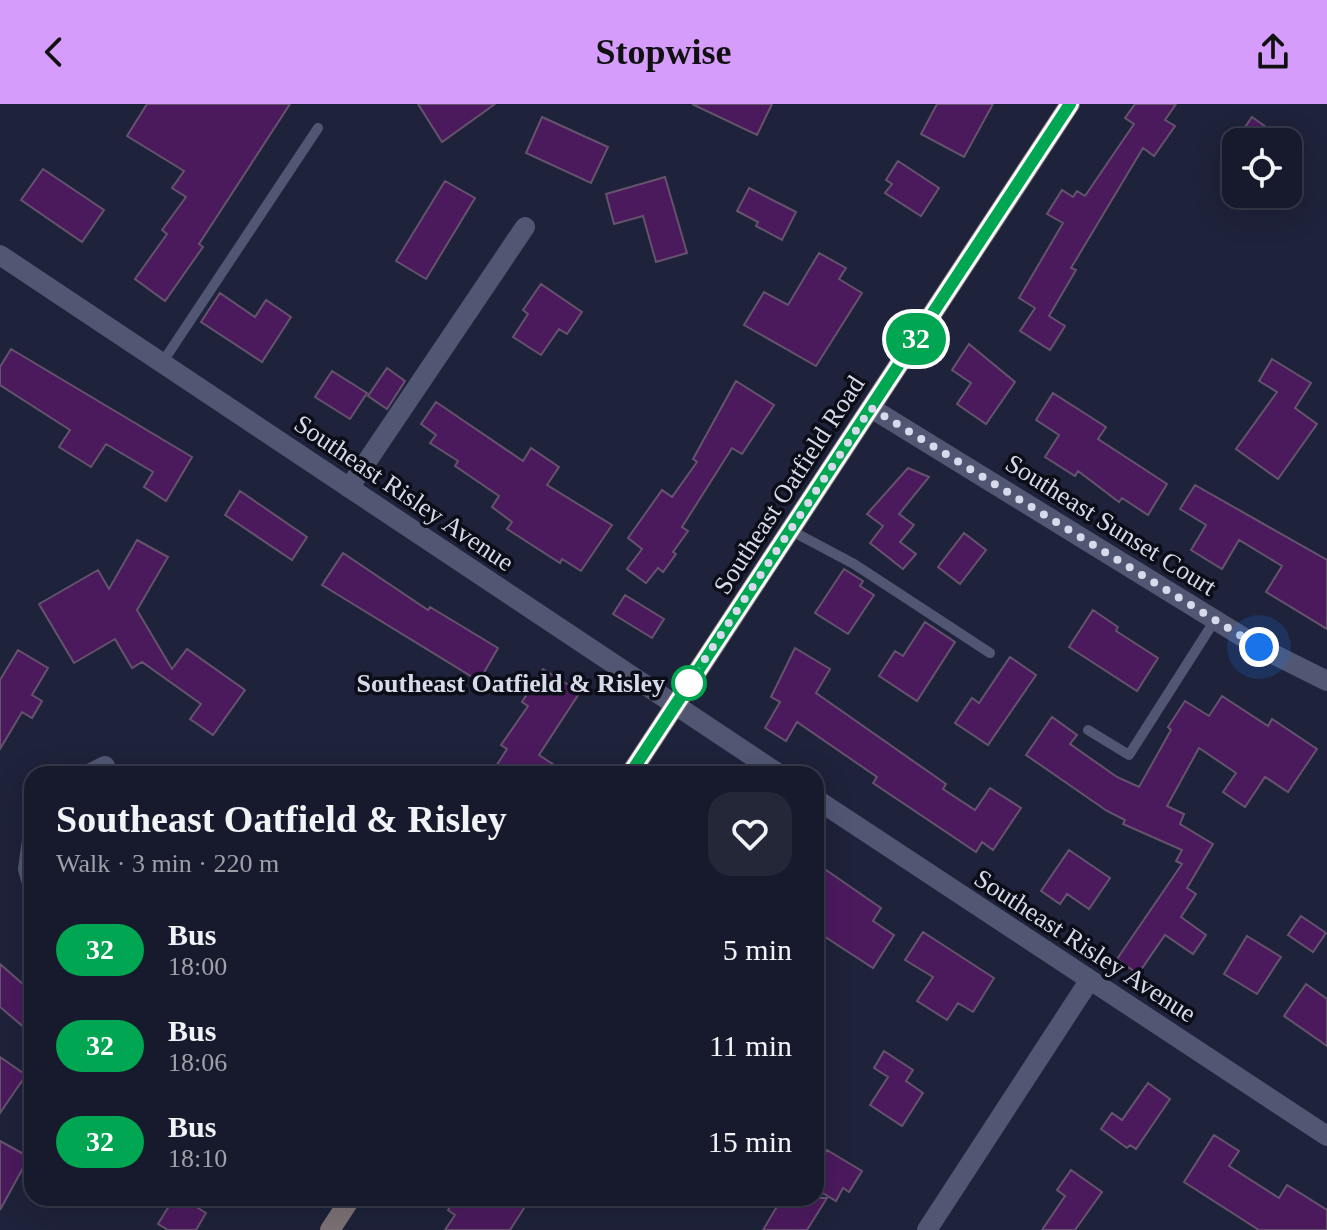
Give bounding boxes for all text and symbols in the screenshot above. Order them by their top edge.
icon: back [32,30,76,74]
icon: share [1251,30,1295,74]
text: Stopwise [595,32,732,72]
map controls [1222,128,1302,208]
button: locate [1222,128,1302,208]
line badge: 32 [880,313,952,365]
text: 32 [902,323,930,354]
street label: Southeast Oatfield Road [708,371,870,599]
street label: Southeast Risley Avenue [289,409,519,577]
street label: Southeast Sunset Court [1000,448,1222,602]
your location [1239,627,1279,667]
marker: Southeast Oatfield & Risley [672,666,706,700]
place label: Southeast Oatfield & Risley [357,669,665,698]
button: heart [708,792,792,876]
text: Southeast Oatfield & Risley [56,798,507,840]
text: Walk · 3 min · 220 m [56,849,279,878]
street label: Southeast Risley Avenue [969,864,1201,1028]
text: Bus [168,918,216,951]
text: 5 min [723,933,792,966]
text: 32 [86,934,114,965]
text: 18:00 [168,952,227,981]
text: Bus [168,1014,216,1047]
text: 11 min [709,1029,792,1062]
text: 32 [86,1030,114,1061]
text: 18:06 [168,1048,227,1077]
text: Bus [168,1110,216,1143]
text: 15 min [708,1125,792,1158]
text: 32 [86,1126,114,1157]
text: 18:10 [168,1144,227,1173]

